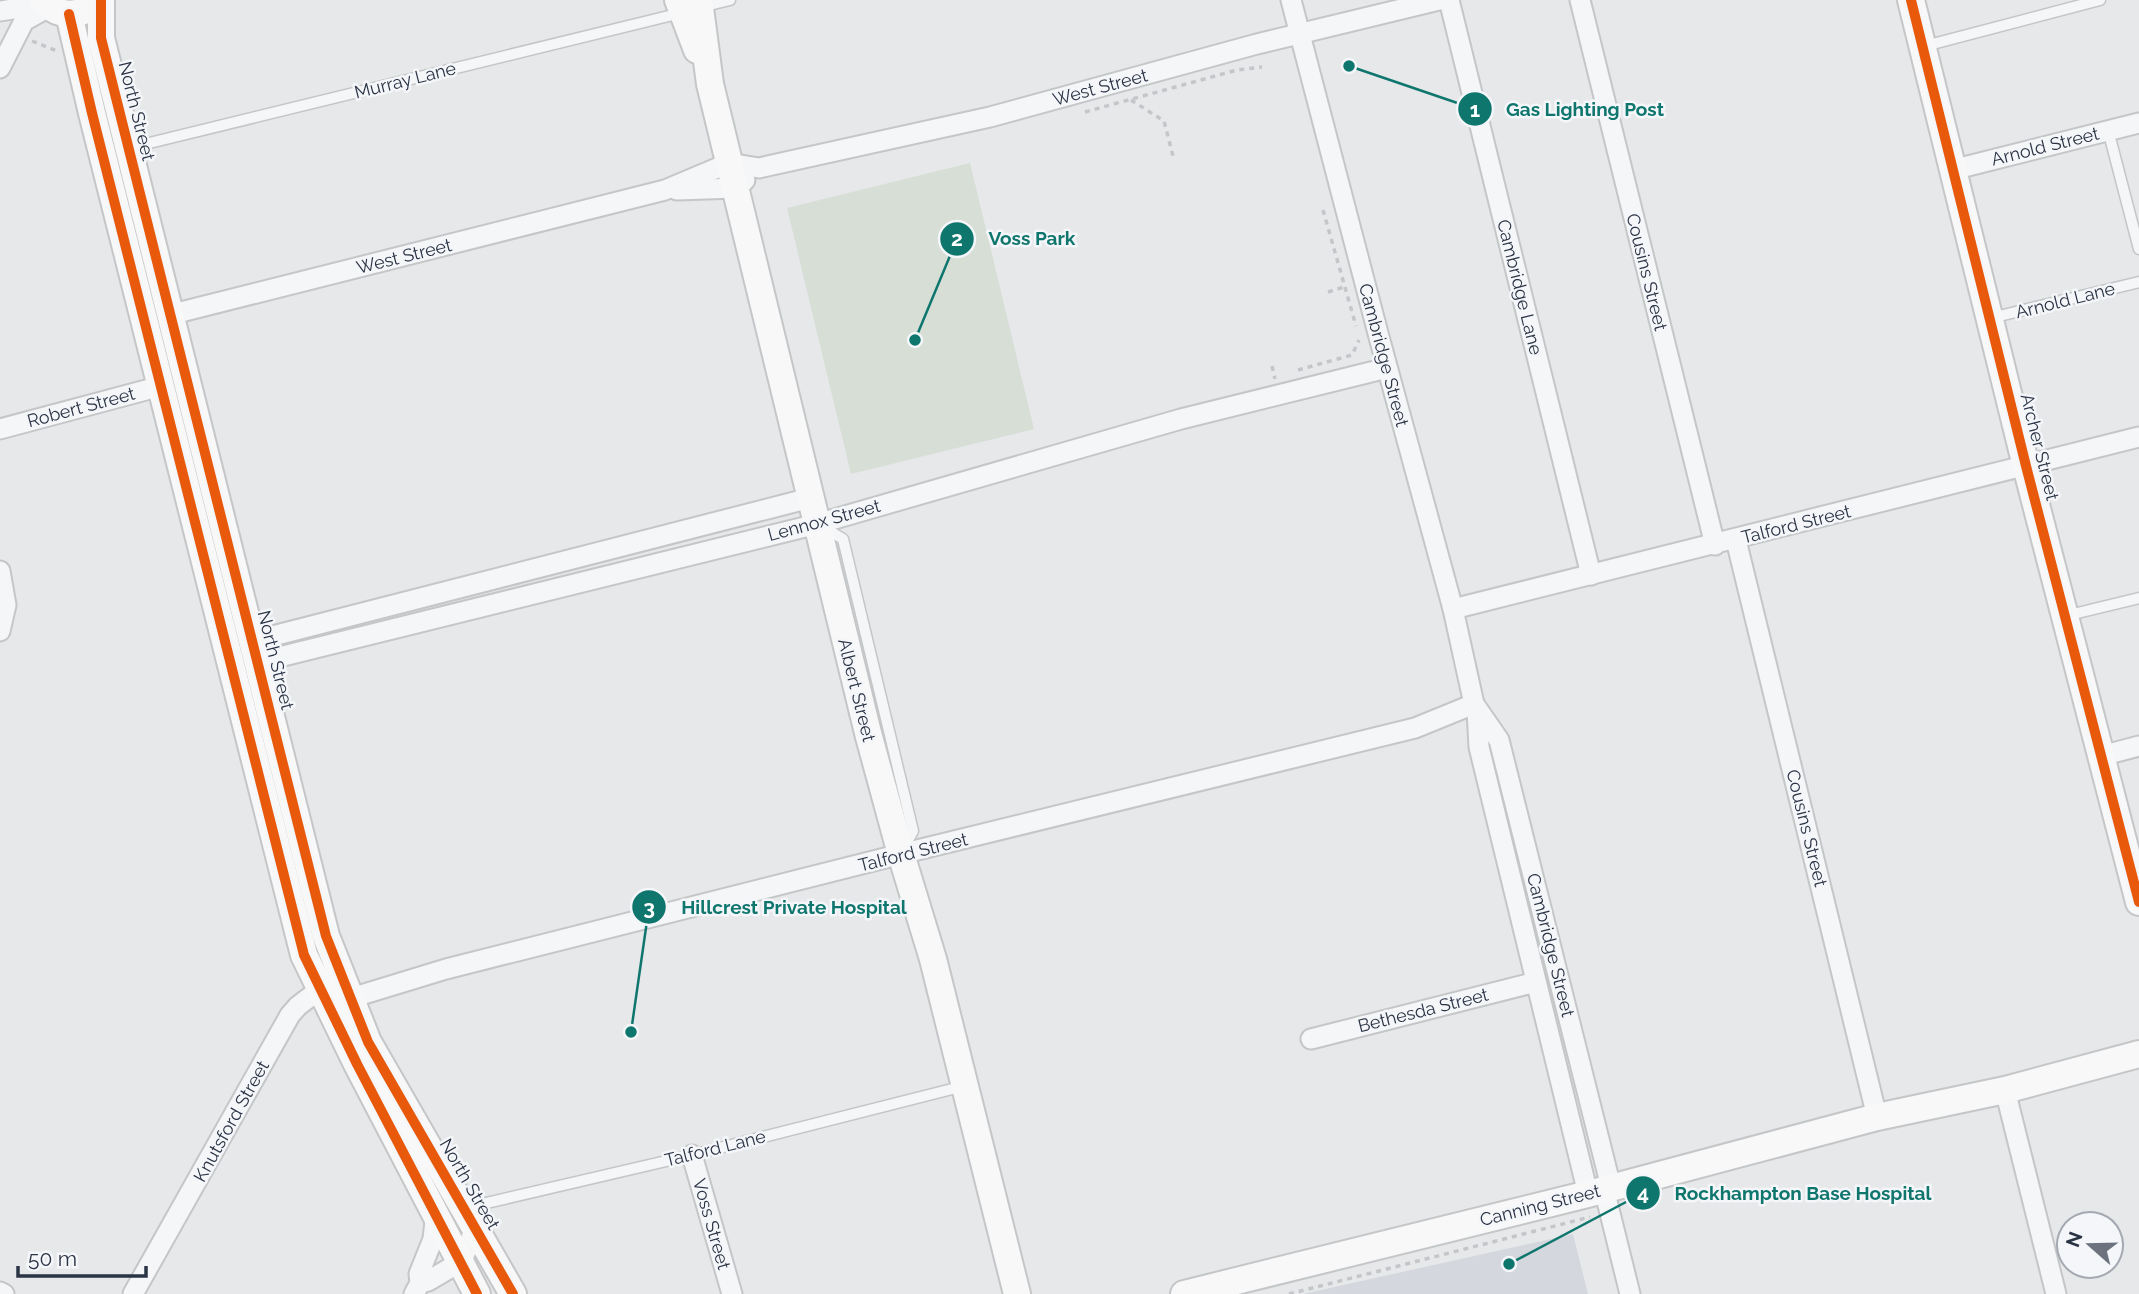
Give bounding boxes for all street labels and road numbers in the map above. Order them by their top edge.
street label: Murray Lane [352,57,458,103]
street label: North Street [114,59,160,163]
street label: West Street [1050,64,1150,110]
street label: Arnold Street [1989,122,2101,170]
street label: Cousins Street [1622,211,1672,333]
street label: Cambridge Lane [1493,217,1547,357]
street label: West Street [354,234,454,278]
street label: Arnold Lane [2013,277,2117,322]
street label: Cambridge Street [1355,281,1413,429]
street label: Robert Street [25,383,137,431]
street label: Archer Street [2017,391,2063,503]
street label: Lennox Street [765,495,883,545]
street label: Talford Street [1739,500,1853,548]
street label: North Street [253,608,299,712]
street label: Albert Street [834,636,880,744]
street label: Cousins Street [1782,767,1832,889]
street label: Talford Street [856,828,970,876]
street label: Cambridge Street [1523,871,1579,1019]
street label: Bethesda Street [1356,984,1490,1036]
street label: Knutsford Street [189,1057,273,1185]
street label: Talford Lane [662,1125,768,1171]
street label: North Street [435,1135,505,1233]
street label: Voss Street [689,1176,735,1272]
street label: Canning Street [1478,1180,1602,1230]

